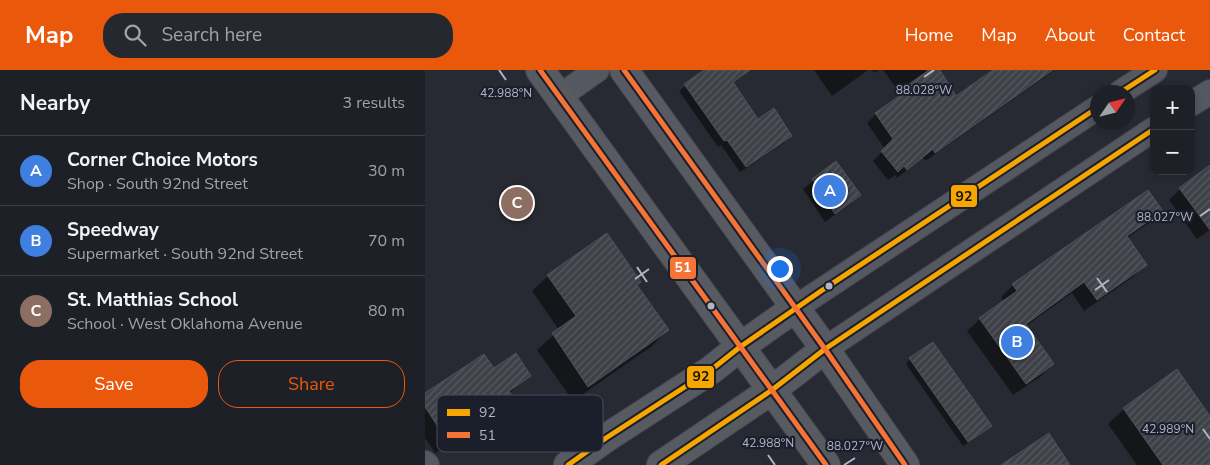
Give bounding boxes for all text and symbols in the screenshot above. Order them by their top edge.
search box [103,13,453,58]
text: Map [25,19,73,51]
icon: search [121,21,149,49]
text: Search here [161,22,262,48]
text: Home [905,23,953,47]
text: Map [981,23,1017,47]
text: About [1045,23,1095,47]
text: Contact [1123,23,1185,47]
text: 88.028°W [896,82,952,98]
text: 42.988°N [480,85,532,101]
north arrow [1090,85,1135,130]
map controls [1150,85,1195,175]
button: + [1150,85,1195,130]
text: Nearby [20,89,90,117]
text: 3 results [343,92,405,114]
button: − [1150,130,1195,175]
text: Corner Choice Motors [67,147,258,173]
text: A [30,160,42,182]
text: 30 m [368,160,405,182]
pin: A [814,172,846,210]
text: Shop · South 92nd Street [67,173,248,195]
pin: C [501,184,533,222]
line badge: 92 [950,184,978,208]
text: 92 [956,187,972,206]
text: 88.027°W [1137,209,1193,225]
text: Speedway [67,217,159,243]
text: B [30,230,42,252]
text: 70 m [368,230,405,252]
text: Supermarket · South 92nd Street [67,243,303,265]
line badge: 51 [669,256,697,280]
your location [767,256,793,282]
text: 51 [675,258,691,277]
unlabelled marker [824,281,834,291]
text: St. Matthias School [67,287,238,313]
text: C [31,300,41,322]
text: 80 m [368,300,405,322]
unlabelled marker [706,301,716,311]
text: School · West Oklahoma Avenue [67,313,302,335]
pin: B [1001,323,1033,361]
button: Save [20,360,208,408]
button: Share [218,360,405,408]
line badge: 92 [686,365,715,389]
text: 92 [693,367,709,386]
legend [437,395,603,452]
text: 92 [479,403,496,422]
text: 42.989°N [1142,421,1194,437]
text: 51 [479,426,496,445]
text: 42.988°N [742,435,794,451]
text: 88.027°W [827,438,883,454]

